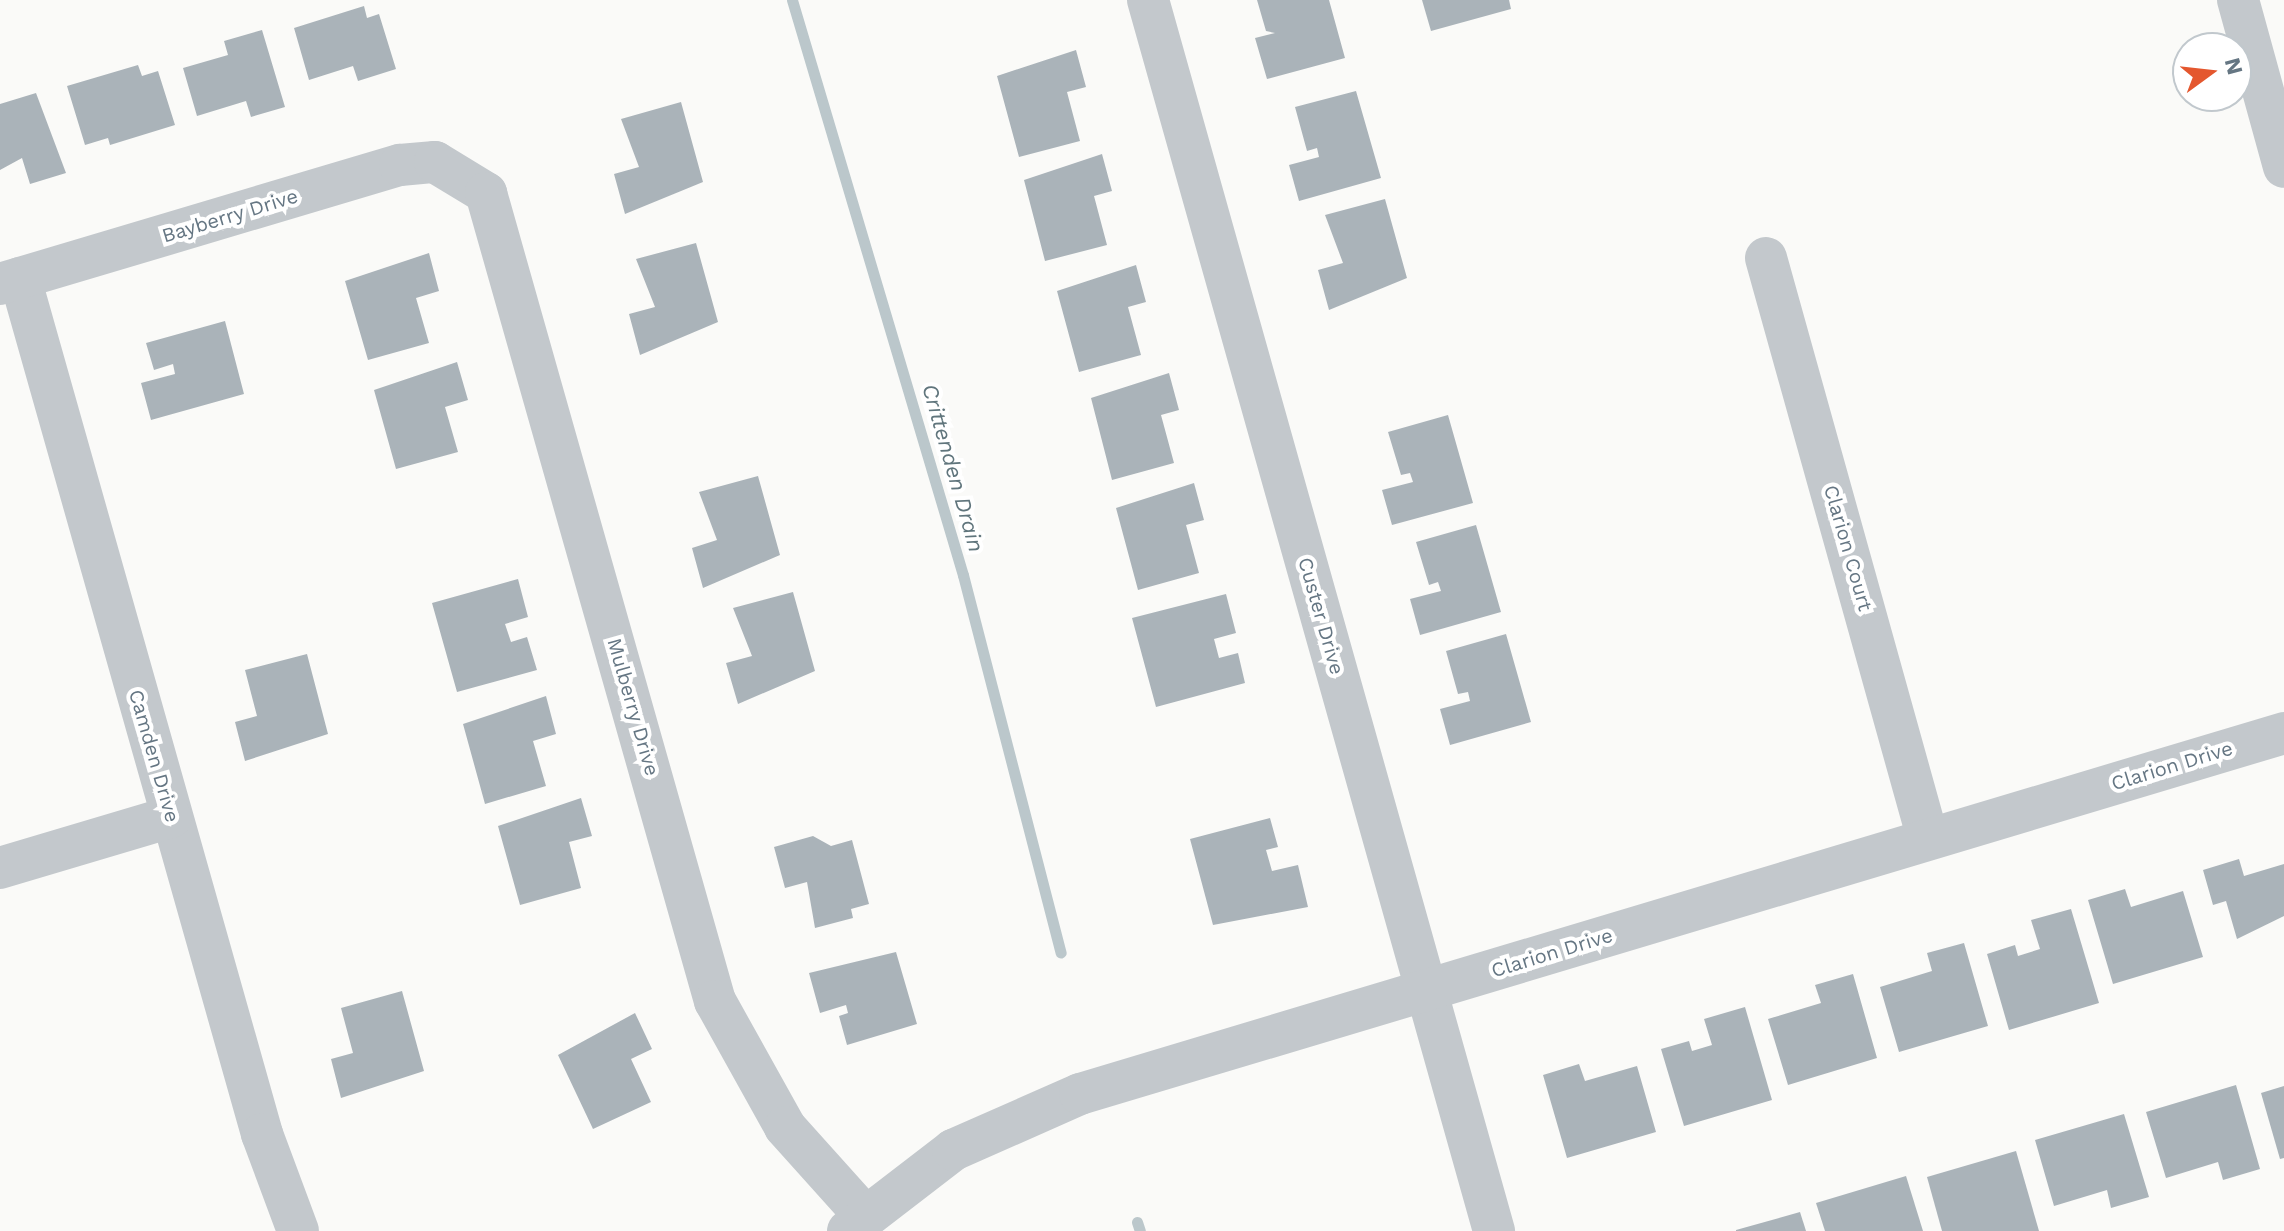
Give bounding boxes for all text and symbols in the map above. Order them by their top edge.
north arrow [2172,32,2252,112]
text: N [2220,55,2248,77]
street label: Bayberry Drive [159,184,301,248]
water label: Crittenden Drain [916,381,990,555]
street label: Clarion Court [1819,482,1877,614]
street label: Custer Drive [1293,554,1349,678]
street label: Mulberry Drive [602,635,664,779]
street label: Camden Drive [124,687,184,825]
street label: Clarion Drive [2108,736,2236,796]
street label: Clarion Drive [1488,923,1616,983]

